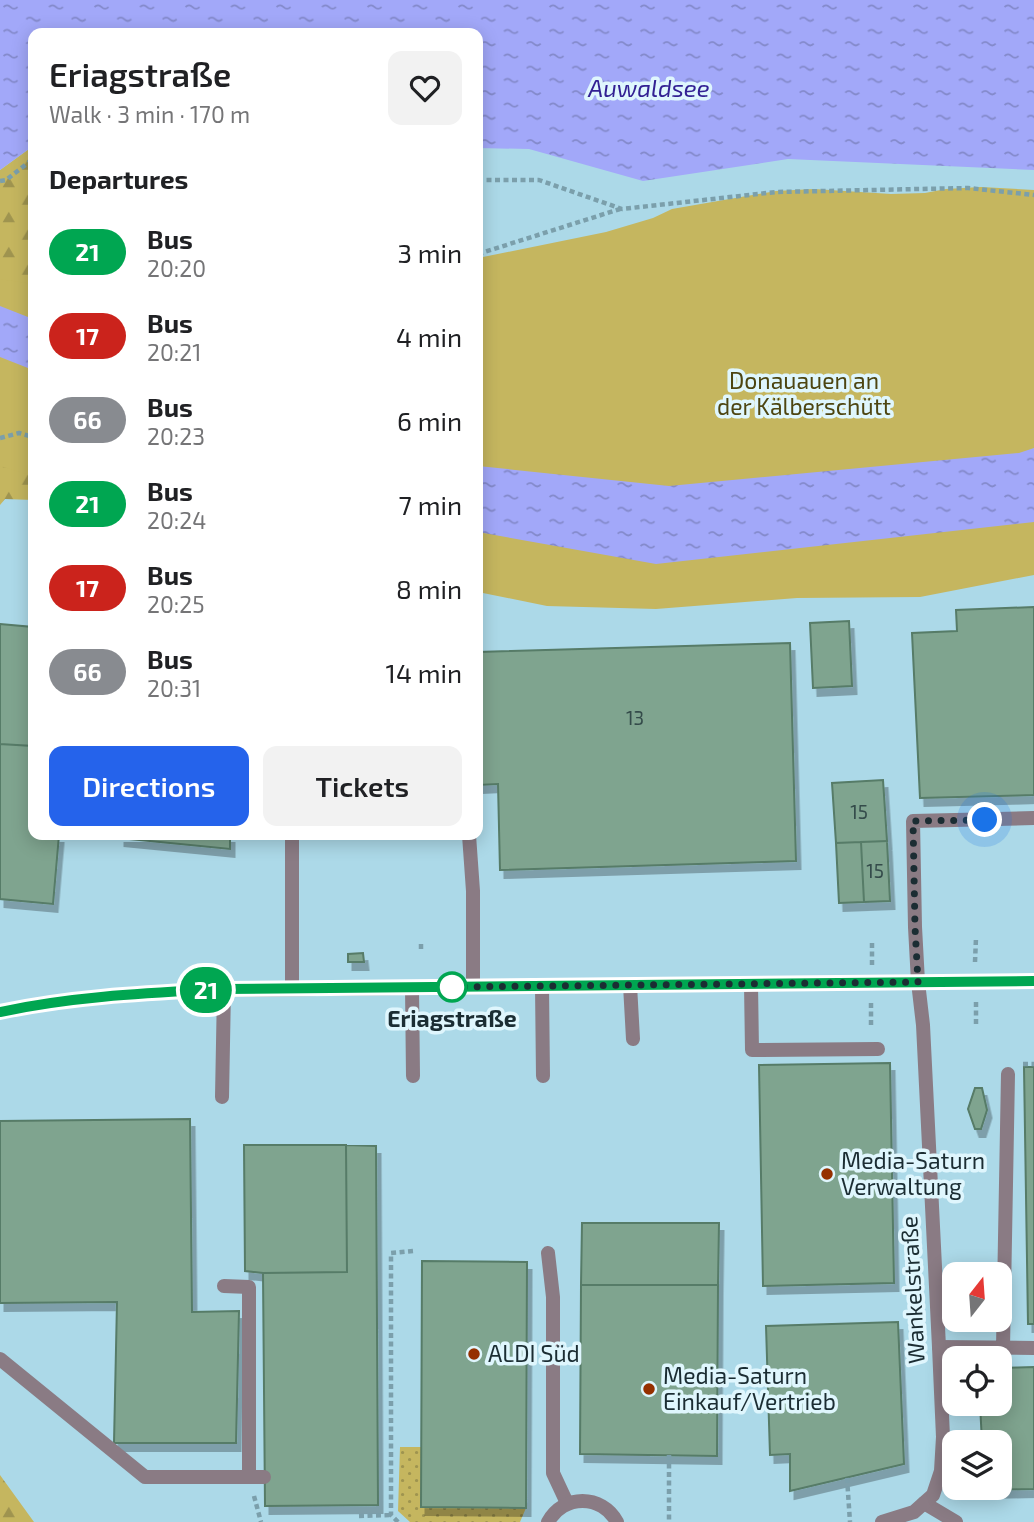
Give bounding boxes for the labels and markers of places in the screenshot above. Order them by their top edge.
marker: Eriagstraße [437,972,467,1002]
place label: Eriagstraße [387,1004,517,1032]
place label: Media-Saturn Verwaltung [841,1146,985,1200]
marker: Media-Saturn Verwaltung [819,1166,835,1182]
place label: ALDI Süd [488,1339,580,1367]
marker: ALDI Süd [466,1346,482,1362]
place label: Media-Saturn Einkauf/Vertrieb [663,1361,836,1415]
marker: Media-Saturn Einkauf/Vertrieb [641,1381,657,1397]

